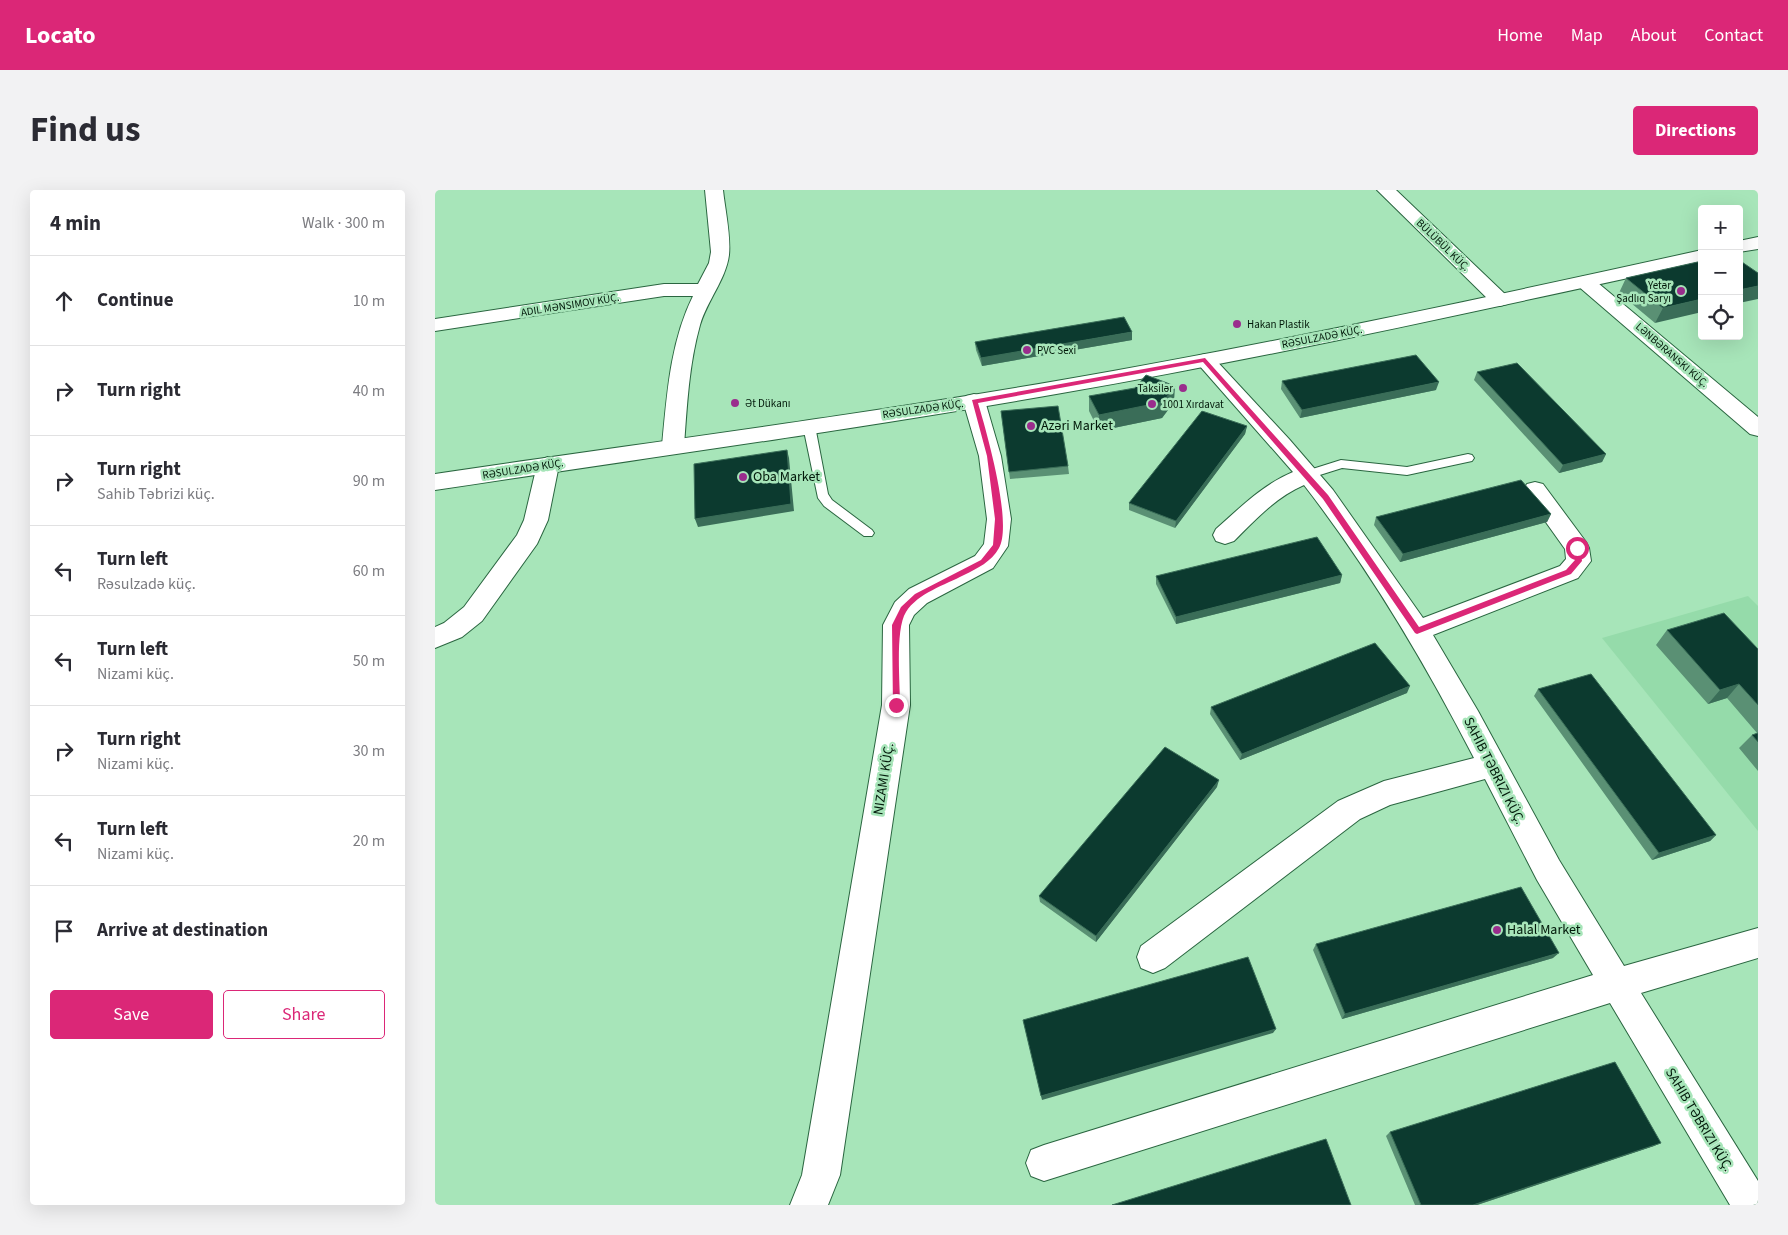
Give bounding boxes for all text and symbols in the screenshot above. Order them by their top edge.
text: Locato [25,18,96,53]
text: Home [1497,23,1543,48]
text: Map [1571,23,1603,48]
text: About [1631,23,1676,48]
text: Contact [1704,23,1763,48]
text: Find us [30,105,140,155]
button: Directions [1633,106,1758,155]
map controls [1698,205,1743,340]
button: + [1698,205,1743,250]
text: 4 min [50,208,101,238]
text: Walk · 300 m [302,212,385,234]
street label: BÜLÜBÜL KÜÇ. [1413,216,1473,275]
button: − [1698,250,1743,295]
place label: Yetər Şadlıq Saryı [1616,278,1671,306]
marker: Yetər Şadlıq Saryı [1675,285,1687,297]
icon: ahead [50,287,78,315]
text: Continue [97,287,174,314]
text: 10 m [353,290,385,312]
street label: ADIL MƏNSIMOV KÜÇ. [520,290,621,320]
button: locate [1698,295,1743,340]
place label: Hakan Plastik [1247,317,1310,332]
marker: Hakan Plastik [1231,318,1243,330]
street label: LƏNBƏRANSKI KÜÇ. [1632,319,1712,391]
street label: RƏSULZADƏ KÜÇ. [1280,322,1364,352]
place label: PVC Sexi [1037,343,1076,358]
marker: PVC Sexi [1021,344,1033,356]
icon: right [50,377,78,405]
text: Turn right [97,377,181,404]
text: 40 m [353,380,385,402]
place label: Taksilər [1138,381,1173,396]
marker: Taksilər [1177,382,1189,394]
place label: Ət Dükanı [745,396,790,411]
street label: RƏSULZADƏ KÜÇ. [881,396,965,422]
marker: Ət Dükanı [729,397,741,409]
place label: 1001 Xırdavat [1162,397,1224,412]
marker: 1001 Xırdavat [1146,398,1158,410]
place label: Azəri Market [1041,416,1113,436]
marker: Azəri Market [1025,420,1037,432]
street label: RƏSULZADƏ KÜÇ. [481,455,565,483]
text: Turn right [97,456,181,483]
icon: right [50,467,78,495]
place label: Oba Market [753,467,820,487]
text: 90 m [353,470,385,492]
marker: Oba Market [737,471,749,483]
text: Sahib Təbrizi küç. [97,483,215,505]
route start [1566,537,1589,560]
text: Turn left [97,546,168,573]
icon: left [50,557,78,585]
text: 60 m [353,560,385,582]
text: Rəsulzadə küç. [97,573,196,595]
text: Turn left [97,636,168,663]
icon: left [50,647,78,675]
text: 50 m [353,650,385,672]
text: Nizami küç. [97,663,174,685]
route end [885,694,908,717]
street label: SAHIB TƏBRIZI KÜÇ. [1458,714,1530,828]
text: Turn right [97,726,181,753]
icon: right [50,737,78,765]
text: 30 m [353,740,385,762]
street label: NIZAMI KÜÇ. [868,741,900,817]
text: Nizami küç. [97,753,174,775]
text: Turn left [97,816,168,843]
icon: left [50,827,78,855]
text: 20 m [353,830,385,852]
text: Nizami küç. [97,843,174,865]
icon: arrive [50,917,78,945]
text: Arrive at destination [97,917,268,944]
place label: Halal Market [1507,920,1581,940]
marker: Halal Market [1491,924,1503,936]
button: Save [50,990,213,1039]
button: Share [223,990,385,1039]
street label: SAHIB TƏBRIZI KÜÇ. [1660,1064,1738,1176]

